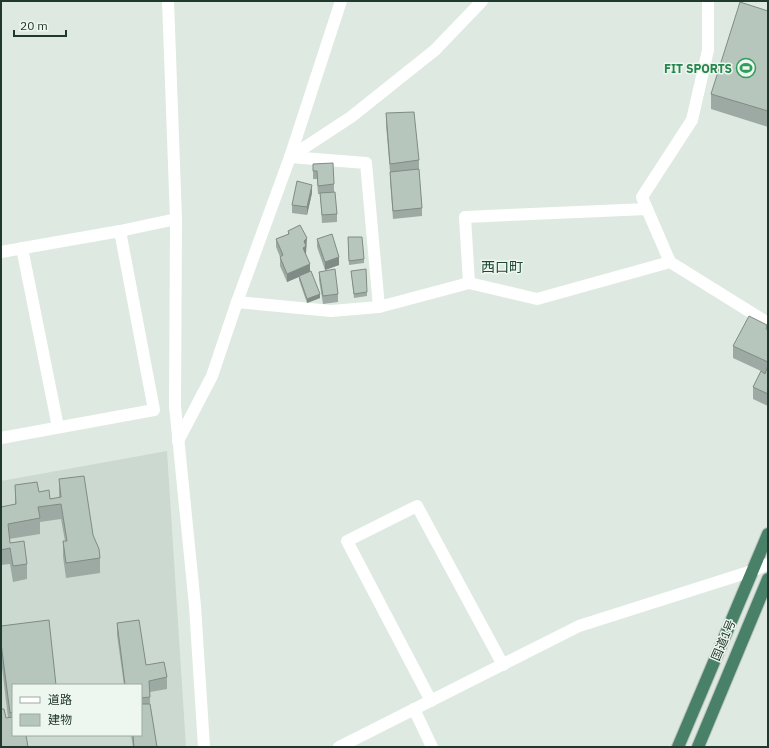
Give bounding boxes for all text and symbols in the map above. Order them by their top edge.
scale bar [14,12,66,38]
text: 20 m [20,18,48,33]
sports icon: FIT SPORTS [735,57,757,79]
place label: FIT SPORTS [664,61,732,76]
district label: 西口町 [481,258,523,276]
street label: 国道1号 [708,617,738,663]
legend [12,684,142,736]
text: 道路 [48,692,72,707]
text: 建物 [48,712,72,727]

